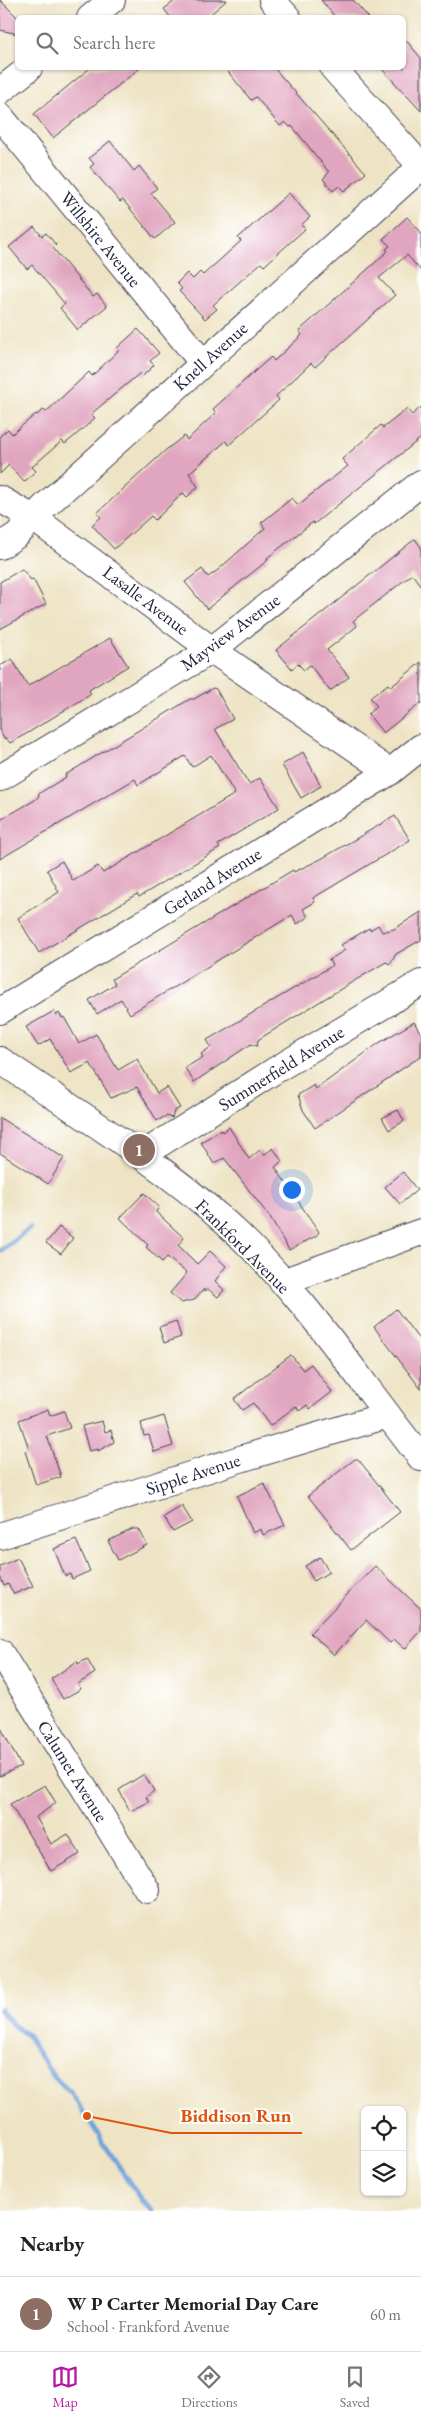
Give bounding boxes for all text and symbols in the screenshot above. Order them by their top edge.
search box [15,15,406,70]
icon: search [33,29,61,57]
text: Search here [73,30,155,55]
street label: Willshire Avenue [55,186,147,292]
street label: Knell Avenue [168,316,252,396]
street label: Lasalle Avenue [98,560,194,640]
street label: Mayview Avenue [176,588,284,676]
street label: Gerland Avenue [159,842,265,920]
street label: Summerfield Avenue [214,1020,348,1116]
pin: 1 [123,1131,155,1169]
your location [279,1177,305,1203]
street label: Frankford Avenue [191,1194,295,1298]
street label: Sipple Avenue [143,1448,243,1500]
street label: Calumet Avenue [33,1716,113,1826]
callout: Biddison Run [171,2099,302,2133]
text: Biddison Run [181,2103,292,2128]
map controls [361,2106,406,2196]
button: locate [361,2106,406,2151]
button: layers [361,2151,406,2196]
text: Nearby [20,2230,84,2257]
text: W P Carter Memorial Day Care [67,2291,318,2316]
text: 1 [32,2304,40,2325]
text: 60 m [370,2304,401,2325]
text: School · Frankford Avenue [67,2316,229,2337]
tab: Map [51,2363,79,2411]
tab: Directions [181,2363,238,2411]
tab: Saved [340,2363,370,2411]

